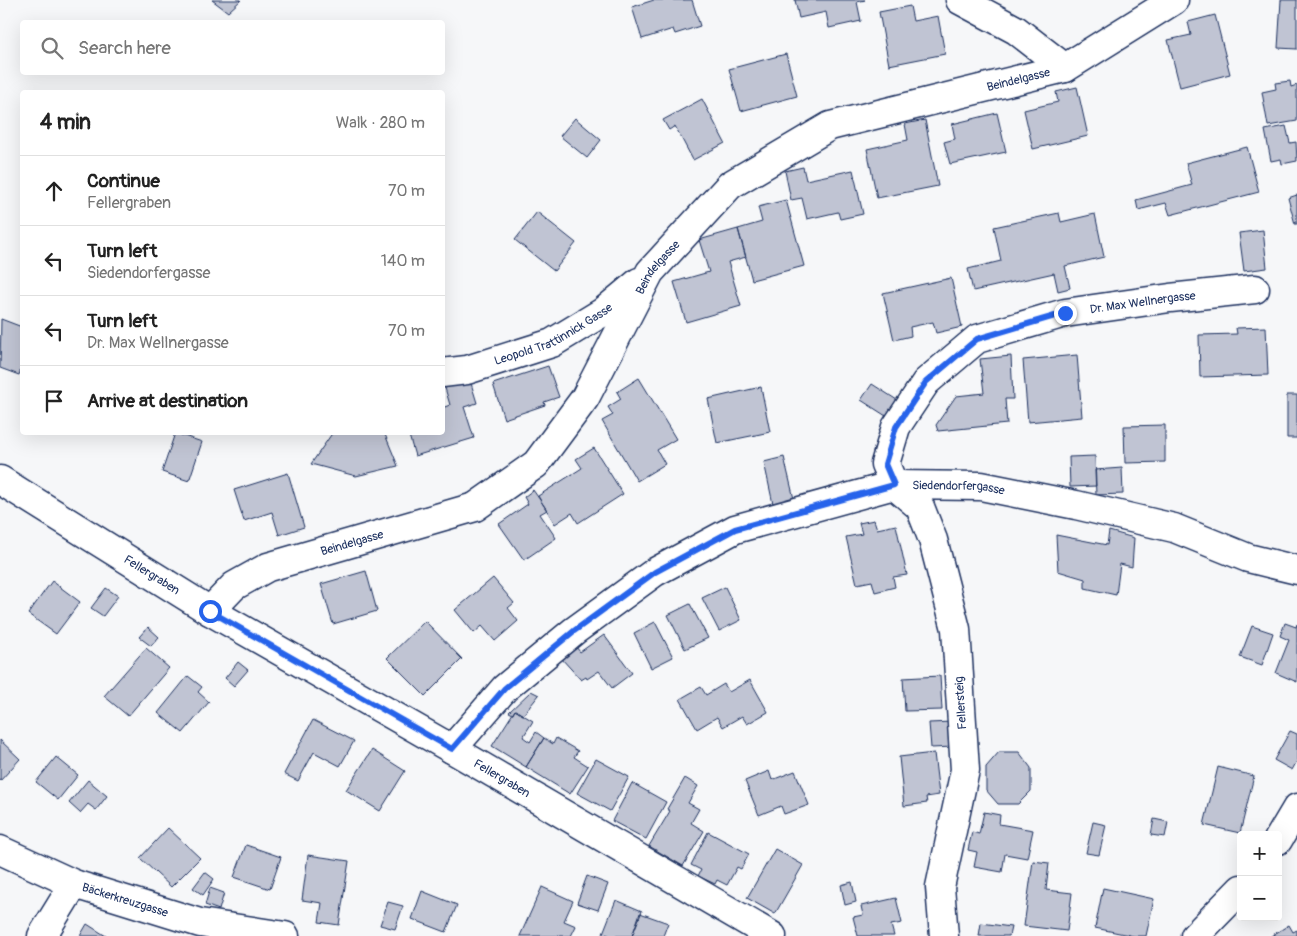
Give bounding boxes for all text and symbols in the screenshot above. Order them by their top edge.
search box [20,20,445,75]
icon: search [38,34,66,62]
text: Search here [78,36,171,60]
street label: Beindelgasse [985,64,1052,95]
text: 4 min [40,109,91,136]
text: Walk · 280 m [336,113,425,133]
text: Continue [87,169,160,193]
icon: ahead [40,177,68,205]
text: 70 m [388,181,425,201]
text: Fellergraben [87,193,171,213]
street label: Beindelgasse [632,237,683,297]
text: Turn left [87,239,157,263]
icon: left [40,247,68,275]
text: 140 m [381,251,425,271]
text: Siedendorfergasse [87,263,210,283]
street label: Dr. Max Wellnergasse [1089,288,1196,317]
street label: Leopold Trattinnick Gasse [492,300,616,368]
route end [1054,302,1077,325]
text: Turn left [87,309,157,333]
icon: left [40,317,68,345]
text: 70 m [388,321,425,341]
text: Dr. Max Wellnergasse [87,333,229,353]
icon: arrive [40,387,68,415]
text: Arrive at destination [87,389,248,413]
street label: Siedendorfergasse [912,478,1006,498]
street label: Beindelgasse [319,526,385,559]
street label: Fellergraben [121,552,183,598]
route start [199,600,222,623]
street label: Fellersteig [952,676,970,730]
street label: Fellergraben [471,756,533,801]
map controls [1237,831,1282,921]
button: + [1237,831,1282,876]
button: − [1237,876,1282,921]
street label: Bäckerkreuzgasse [80,879,170,920]

